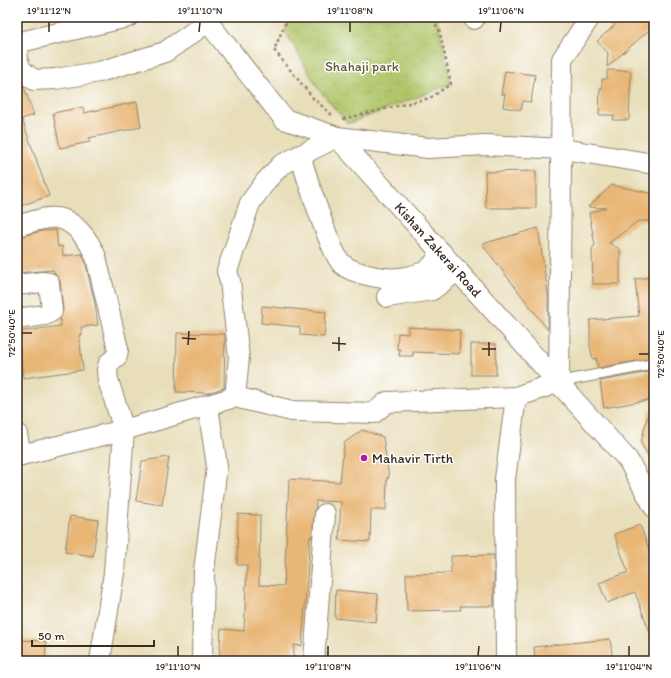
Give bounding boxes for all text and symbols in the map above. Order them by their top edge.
text: 19°11'12"N [27,4,71,17]
text: 19°11'10"N [177,4,223,17]
text: 19°11'08"N [327,4,373,17]
text: 19°11'06"N [478,4,524,17]
park label: Shahaji park [325,58,400,75]
street label: Kishan Zakerai Road [391,198,486,301]
text: 72°50'40"E [5,309,18,357]
text: 72°50'40"E [654,330,667,378]
place label: Mahavir Tirth [372,450,454,467]
marker: Mahavir Tirth [359,453,369,463]
scale bar [32,622,154,648]
text: 50 m [38,629,64,643]
text: 19°11'10"N [155,660,201,673]
text: 19°11'08"N [305,660,351,673]
text: 19°11'06"N [455,660,501,673]
text: 19°11'04"N [606,660,653,673]

